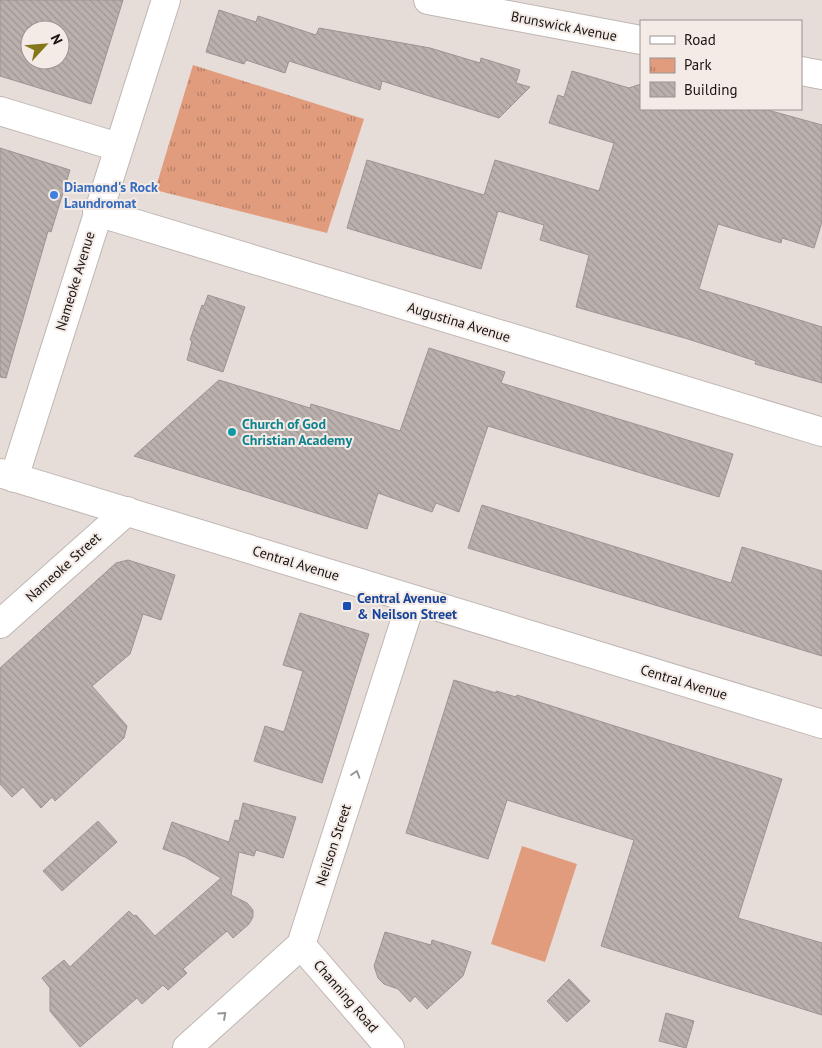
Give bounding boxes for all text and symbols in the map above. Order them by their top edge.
street label: Brunswick Avenue [509,7,619,45]
north arrow [20,20,70,70]
legend [640,20,802,110]
text: Road [684,30,716,49]
text: N [47,31,67,47]
text: Park [684,55,712,74]
text: Building [684,80,738,99]
place label: Diamond's Rock Laundromat [64,178,158,212]
marker: Diamond's Rock Laundromat [48,189,60,201]
street label: Nameoke Avenue [51,229,99,333]
street label: Augustina Avenue [405,298,513,346]
place label: Church of God Christian Academy [242,415,352,449]
marker: Church of God Christian Academy [226,426,238,438]
street label: Nameoke Street [22,528,105,606]
street label: Central Avenue [250,541,342,585]
place label: Central Avenue & Neilson Street [357,589,457,623]
marker: Central Avenue & Neilson Street [341,600,353,612]
street label: Central Avenue [638,660,730,704]
one-way arrow [350,770,360,778]
street label: Neilson Street [311,802,355,888]
street label: Channing Road [310,956,382,1036]
one-way arrow [217,1012,226,1021]

